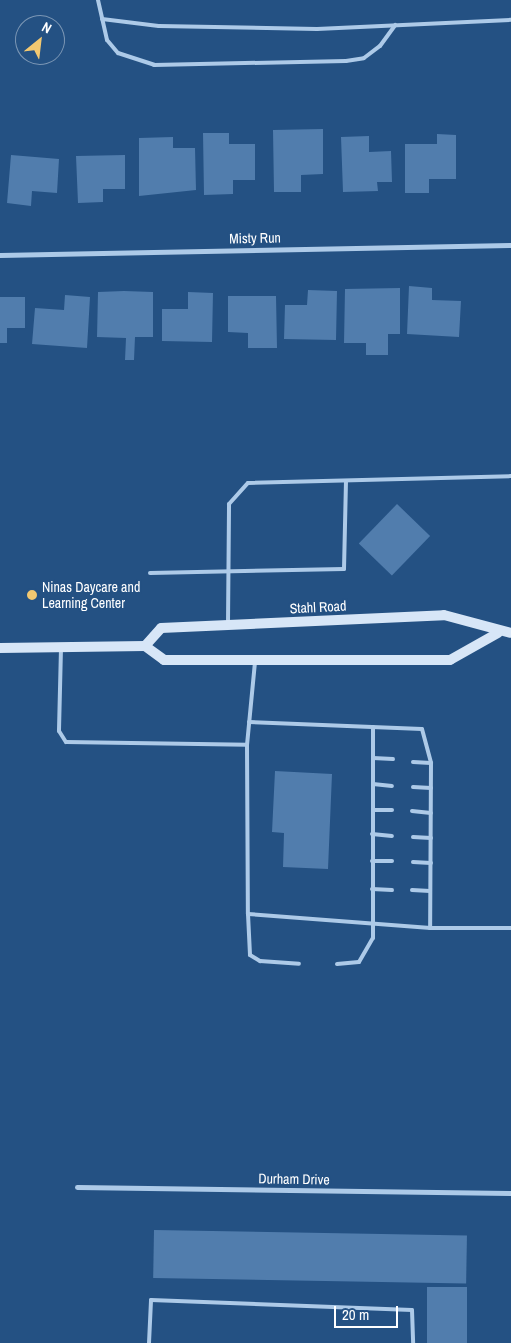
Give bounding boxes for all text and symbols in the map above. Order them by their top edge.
north arrow [15,15,65,65]
text: N [39,18,55,38]
street label: Misty Run [229,229,281,247]
place label: Ninas Daycare and Learning Center [42,579,140,612]
marker: Ninas Daycare and Learning Center [26,589,38,601]
street label: Stahl Road [289,597,347,617]
street label: Durham Drive [258,1170,330,1188]
scale bar [336,1296,400,1328]
text: 20 m [342,1304,369,1325]

